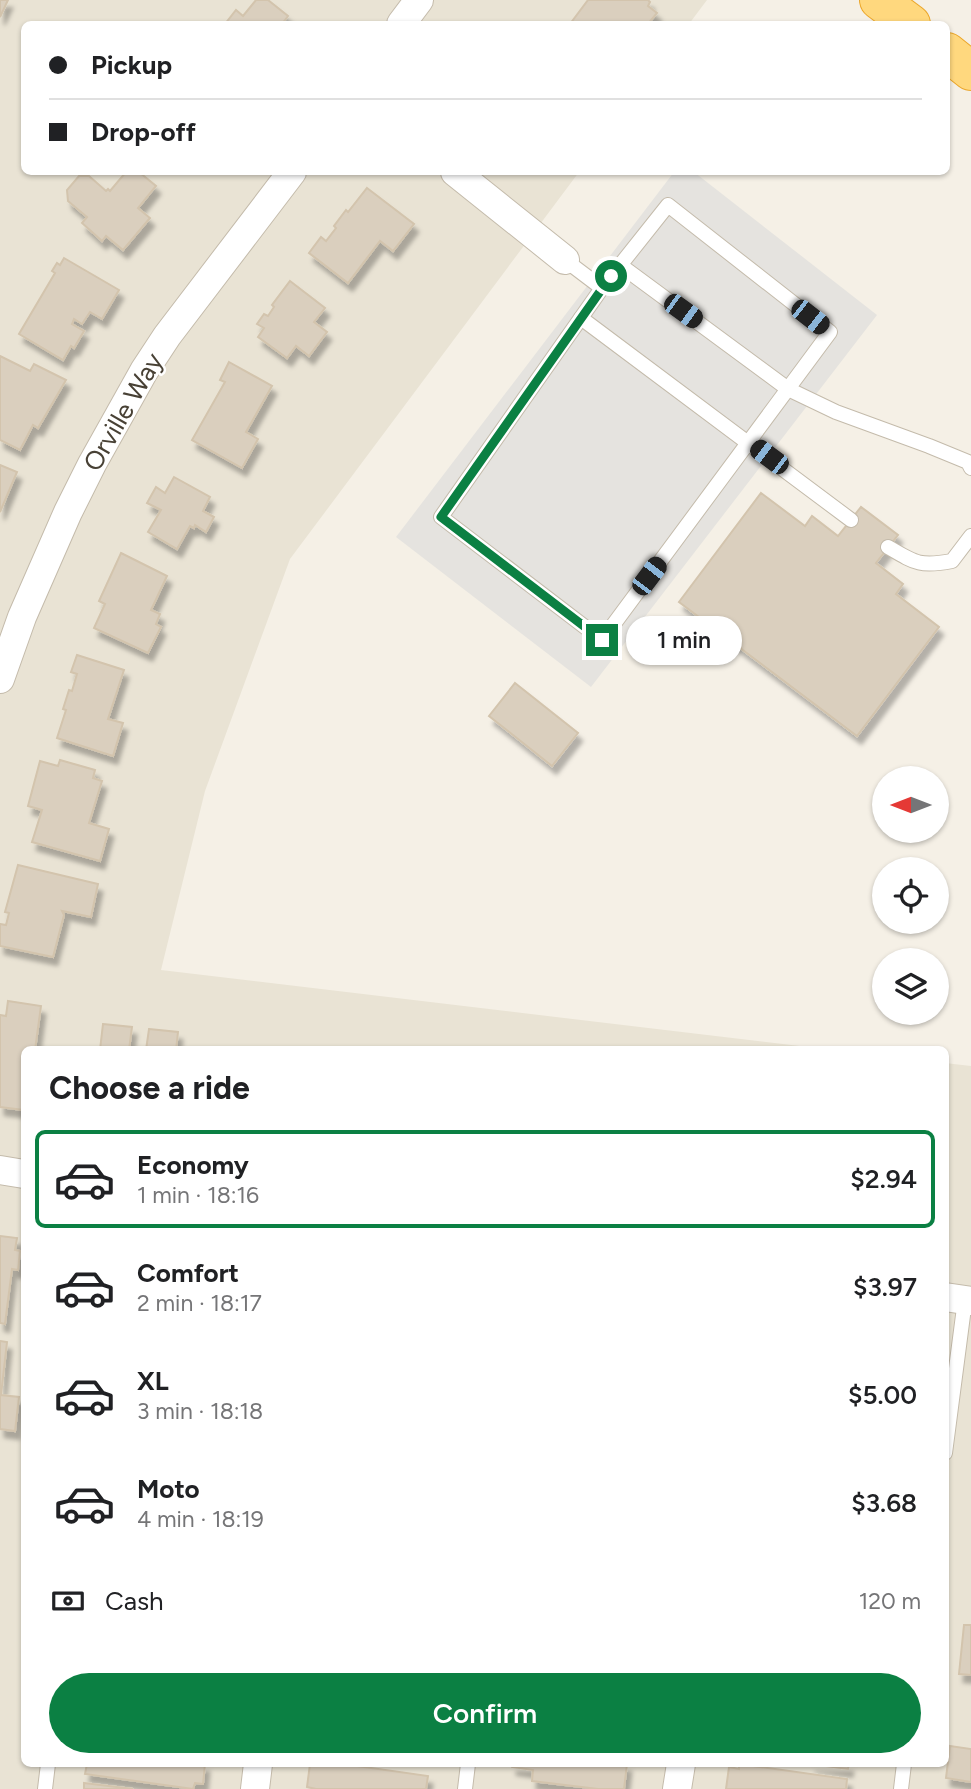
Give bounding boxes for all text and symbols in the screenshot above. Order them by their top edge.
text: Pickup [91,49,172,81]
text: Drop-off [91,116,196,148]
route start [595,260,627,292]
car [660,290,707,332]
car [787,296,834,338]
street label: Orville Way [76,347,170,477]
car [746,436,793,478]
car [628,553,671,599]
callout: 1 min [626,616,742,664]
route end [586,624,618,656]
text: 1 min [657,626,711,654]
north arrow [872,766,948,844]
map controls [872,766,949,1025]
button: locate [872,857,949,934]
button: layers [872,948,949,1025]
text: Choose a ride [49,1069,250,1107]
icon: car [53,1148,116,1211]
text: Economy [137,1149,249,1181]
text: $2.94 [850,1163,917,1195]
text: 1 min · 18:16 [137,1181,259,1209]
icon: car [53,1256,116,1319]
text: Comfort [137,1257,239,1289]
text: $3.97 [853,1271,917,1303]
text: 2 min · 18:17 [137,1289,262,1317]
icon: car [53,1364,116,1427]
text: XL [137,1365,169,1397]
text: $5.00 [848,1379,917,1411]
text: 3 min · 18:18 [137,1397,263,1425]
icon: car [53,1472,116,1535]
text: Moto [137,1473,200,1505]
text: $3.68 [851,1487,917,1519]
text: 4 min · 18:19 [137,1505,264,1533]
icon: cash [49,1582,87,1620]
text: Cash [105,1585,164,1617]
text: 120 m [859,1587,921,1615]
button: Confirm [49,1673,921,1753]

